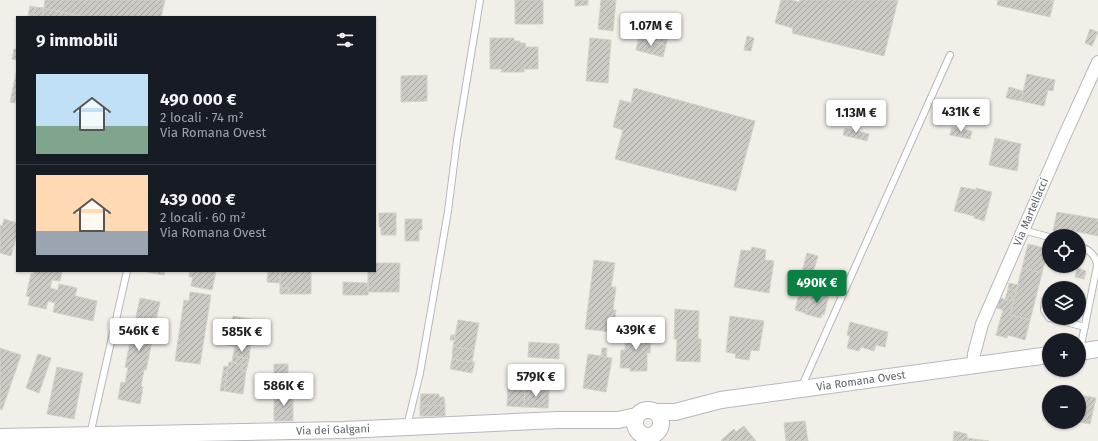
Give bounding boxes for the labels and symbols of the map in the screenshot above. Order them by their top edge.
pin: 1.07M € [614,13,688,47]
pin: 431K € [928,99,994,133]
pin: 1.13M € [819,100,893,134]
street label: Via Martellacci [1011,176,1051,248]
pin: 490K € [784,270,850,304]
pin: 439K € [603,317,669,351]
pin: 546K € [106,318,172,352]
pin: 585K € [209,319,275,353]
pin: 579K € [503,364,569,398]
street label: Via Romana Ovest [816,368,906,394]
pin: 586K € [251,373,317,407]
street label: Via dei Galgani [296,422,370,438]

